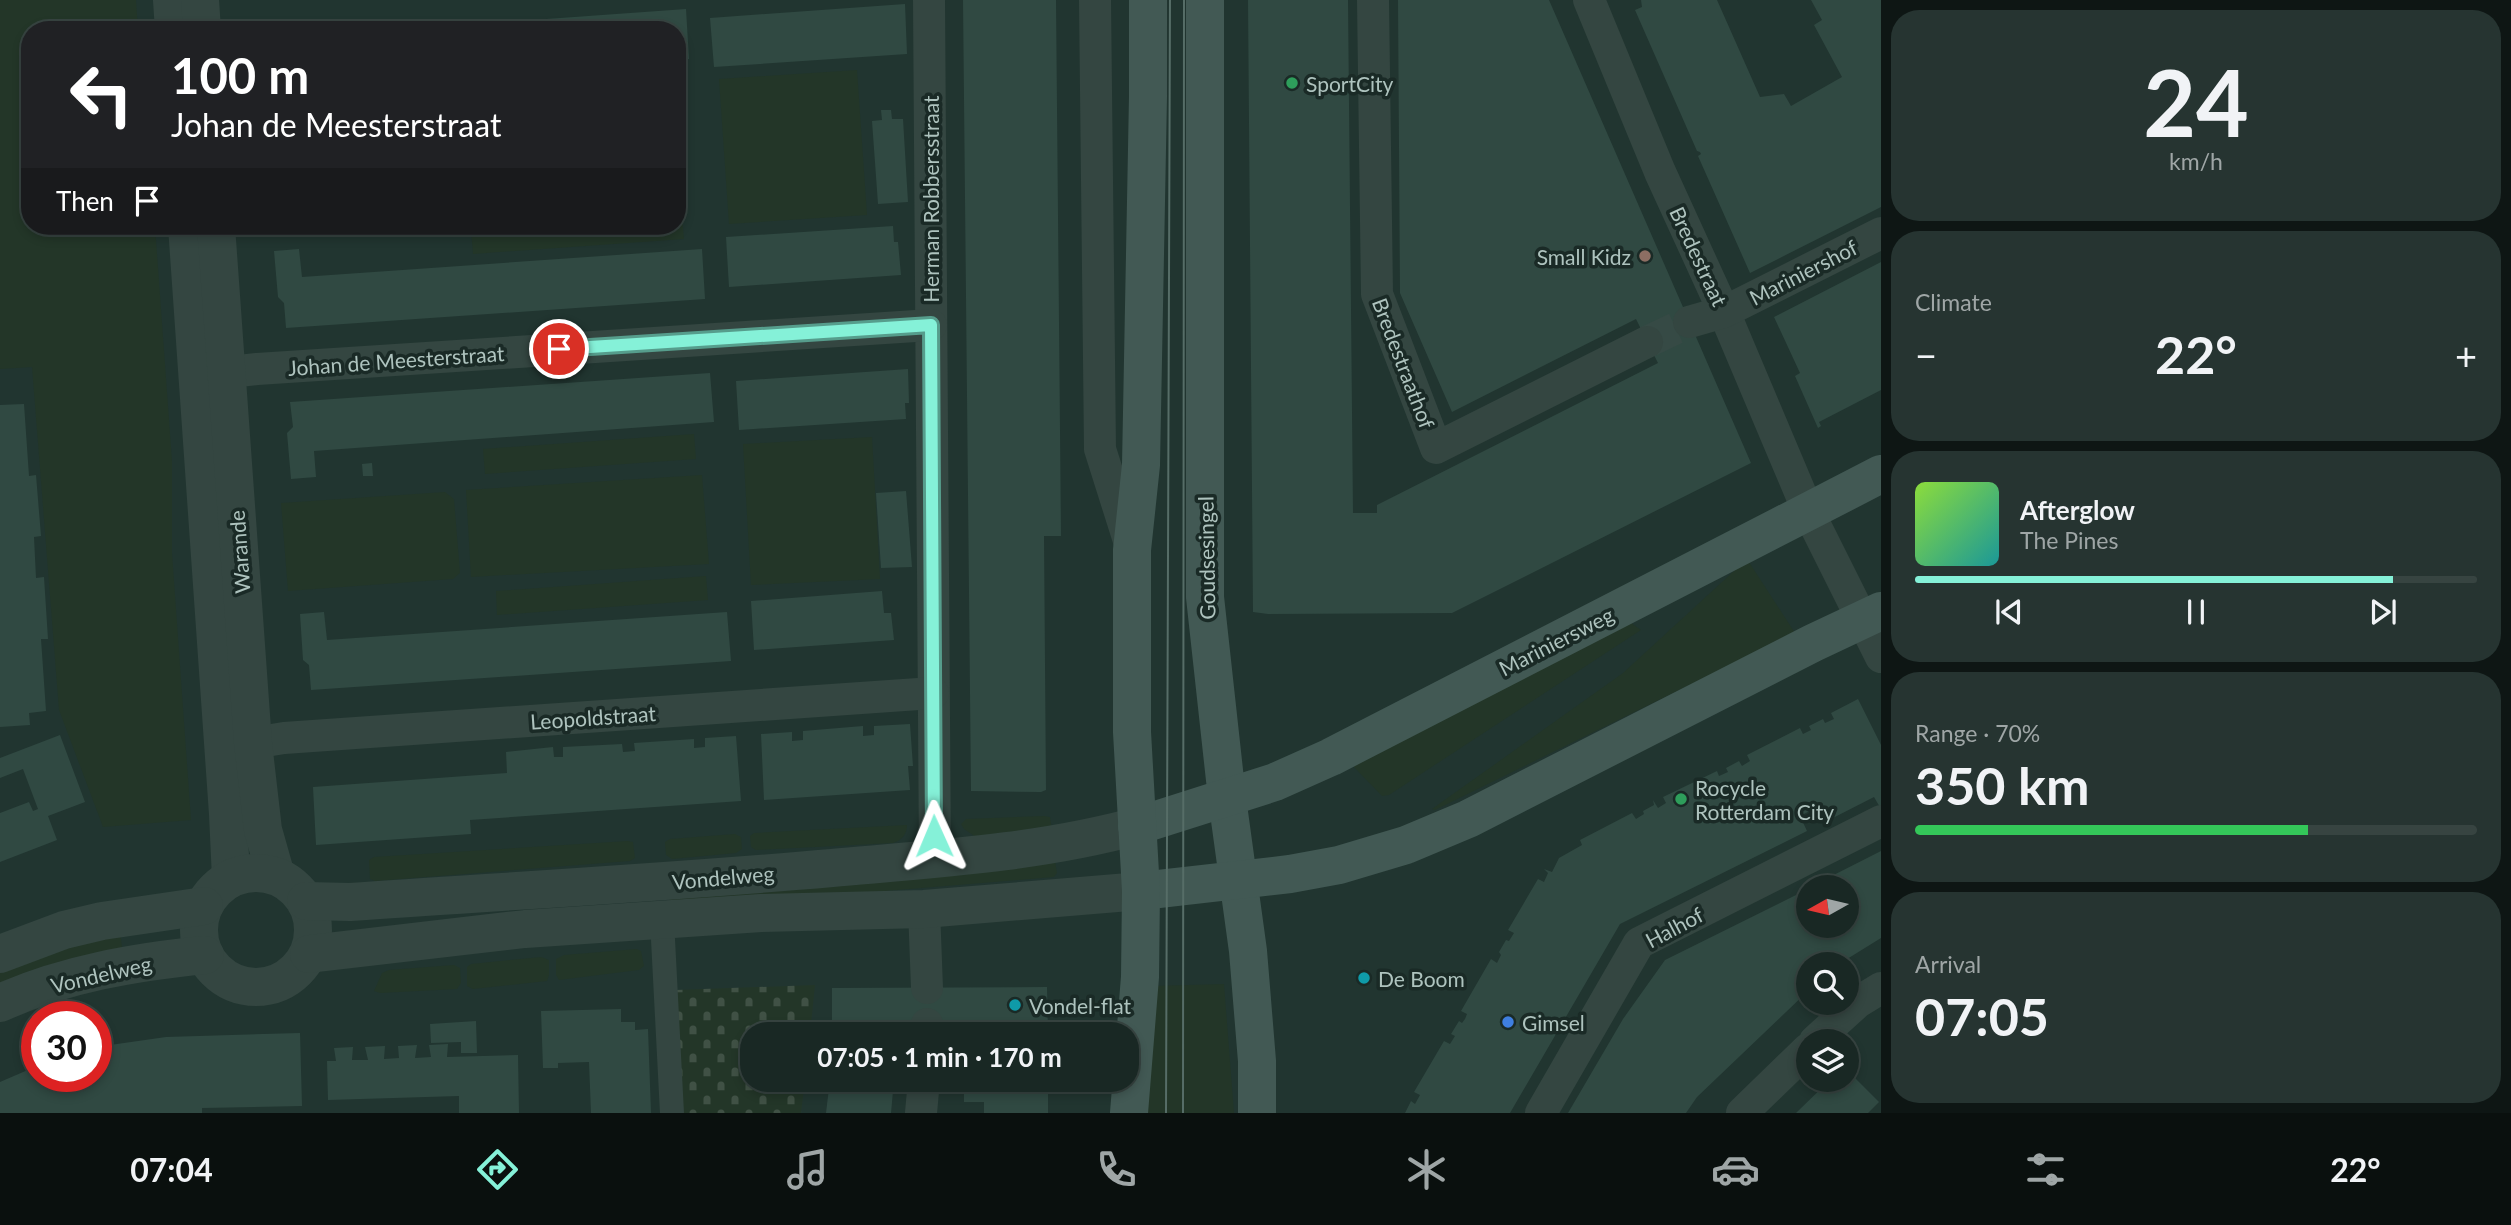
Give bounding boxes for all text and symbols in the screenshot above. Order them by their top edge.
text: 100 m [171,46,309,104]
text: 24 [2143,47,2249,156]
icon: left [56,49,147,140]
place label: SportCity [1306,71,1394,96]
marker: SportCity [1284,75,1300,91]
street label: Herman Robbersstraat [918,95,943,303]
text: Johan de Meesterstraat [171,105,501,144]
text: km/h [2169,147,2223,175]
icon: arrive [128,182,166,220]
text: Then [56,185,114,217]
street label: Bredestraat [1665,202,1733,310]
street label: Mariniershof [1745,234,1862,310]
place label: Small Kidz [1537,244,1631,269]
marker: Small Kidz [1637,248,1653,264]
text: Climate [1915,288,1992,316]
street label: Bredestraathof [1368,294,1441,432]
pin [529,319,589,379]
text: 22° [2155,323,2237,385]
icon: arrive [540,330,578,368]
text: − [1915,332,1937,378]
text: + [2455,332,2477,378]
street label: Johan de Meesterstraat [287,340,505,380]
text: Afterglow [2020,494,2135,526]
street label: Goudsesingel [1192,496,1220,620]
street label: Warande [224,509,254,595]
text: The Pines [2020,526,2118,554]
icon: previous [1990,593,2028,631]
icon: pause [2177,593,2215,631]
icon: next [2364,593,2402,631]
street label: Mariniersweg [1495,601,1618,681]
street label: Leopoldstraat [529,700,657,734]
text: Range · 70% [1915,719,2040,747]
text: 350 km [1915,754,2089,816]
place label: Rocycle Rotterdam City [1695,775,1834,824]
marker: Rocycle Rotterdam City [1673,791,1689,807]
position arrow [897,799,971,873]
street label: Vondelweg [671,860,775,894]
north arrow [1796,875,1858,938]
map controls [1796,875,1859,1092]
street label: Halhof [1641,901,1708,953]
street label: Vondelweg [48,950,154,998]
text: Arrival [1915,950,1981,978]
button: search [1796,952,1859,1015]
place label: De Boom [1378,966,1465,991]
marker: De Boom [1356,970,1372,986]
text: 07:05 [1915,985,2049,1047]
place label: Vondel-flat [1029,993,1132,1018]
marker: Vondel-flat [1007,997,1023,1013]
speed limit sign: 30 [21,1001,112,1092]
place label: Gimsel [1522,1010,1585,1035]
marker: Gimsel [1500,1014,1516,1030]
button: layers [1796,1029,1859,1092]
text: 07:05 · 1 min · 170 m [817,1041,1062,1073]
icon: directions [473,1145,522,1194]
icon: music [783,1145,832,1194]
icon: phone [1092,1145,1141,1194]
icon: climate [1402,1145,1451,1194]
icon: car [1711,1145,1760,1194]
icon: filters [2021,1145,2070,1194]
text: 07:04 [130,1150,213,1189]
text: 22° [2330,1150,2381,1189]

